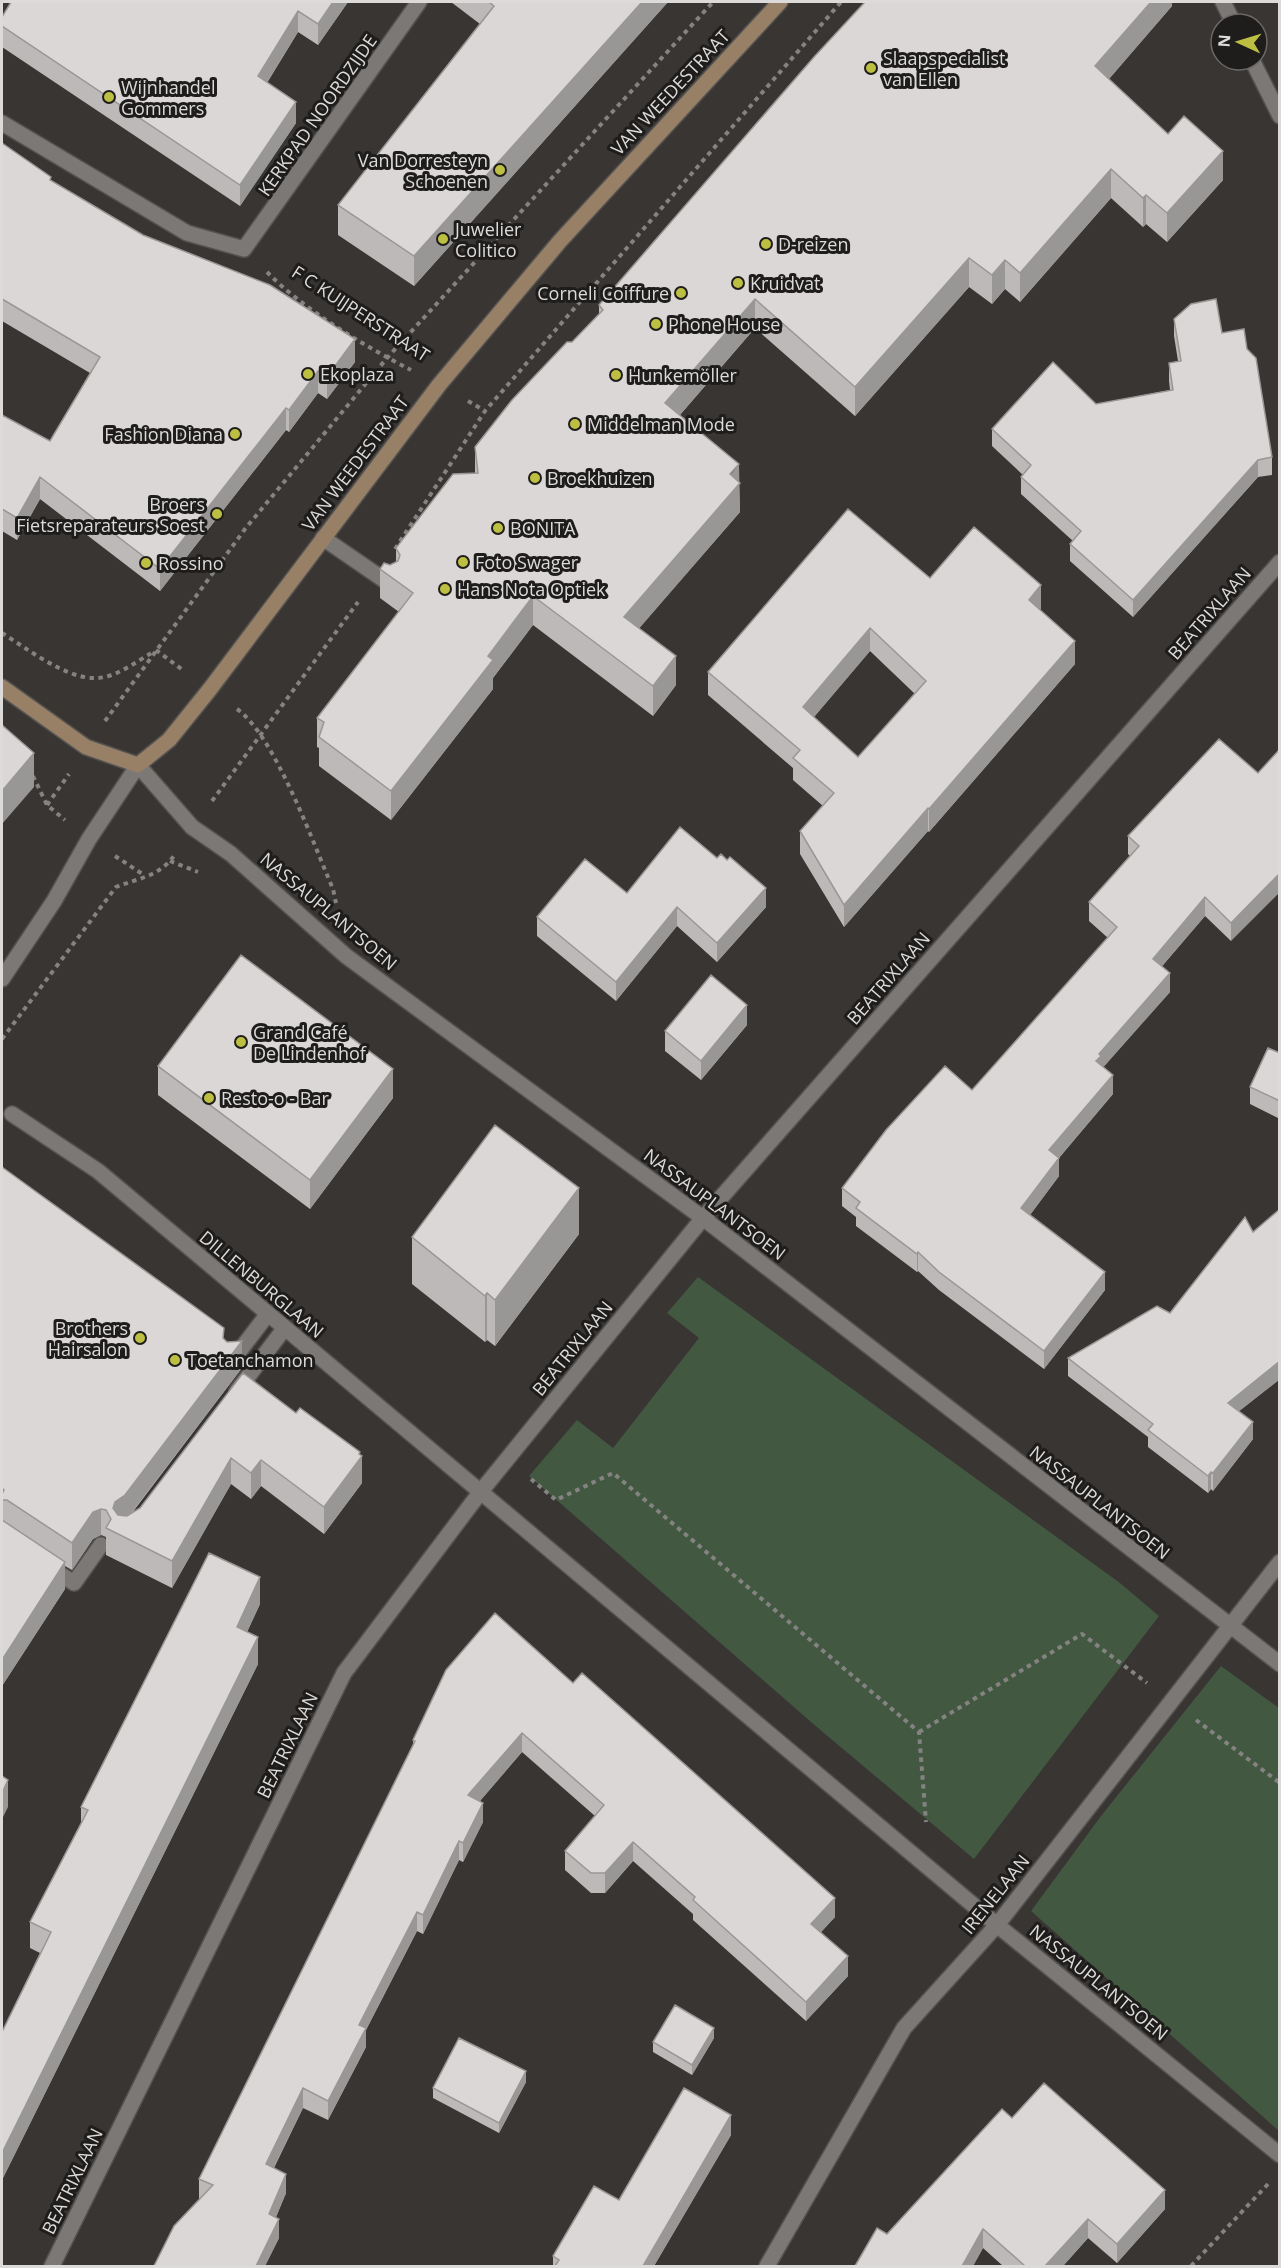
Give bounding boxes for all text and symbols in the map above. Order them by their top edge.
north arrow [1209,12,1269,72]
street label: VAN WEEDESTRAAT [605,24,735,160]
street label: KERKPAD NOORDZIJDE [252,29,382,201]
text: N [1213,34,1235,48]
place label: Slaapspecialist van Ellen [883,46,1005,91]
marker: Slaapspecialist van Ellen [864,61,878,75]
place label: Wijnhandel Gommers [121,75,216,120]
marker: Wijnhandel Gommers [102,90,116,104]
place label: Van Dorresteyn Schoenen [358,148,488,193]
marker: Van Dorresteyn Schoenen [493,163,507,177]
place label: Juwelier Colitico [453,217,522,262]
marker: Juwelier Colitico [436,232,450,246]
place label: D-reizen [778,232,848,256]
marker: D-reizen [759,237,773,251]
street label: F C KUIJPERSTRAAT [288,260,434,367]
place label: Kruidvat [750,271,820,295]
marker: Kruidvat [731,276,745,290]
place label: Corneli Coiffure [537,281,669,305]
marker: Corneli Coiffure [674,286,688,300]
place label: Phone House [668,312,780,336]
marker: Phone House [649,317,663,331]
place label: Ekoplaza [320,362,394,386]
place label: Hunkemöller [628,363,738,387]
marker: Ekoplaza [301,367,315,381]
marker: Hunkemöller [609,368,623,382]
street label: VAN WEEDESTRAAT [296,390,414,536]
place label: Middelman Mode [587,412,735,436]
marker: Middelman Mode [568,417,582,431]
place label: Fashion Diana [104,422,223,446]
marker: Fashion Diana [228,427,242,441]
place label: Broekhuizen [547,466,653,490]
marker: Broekhuizen [528,471,542,485]
place label: Broers Fietsreparateurs Soest [16,492,205,537]
marker: Broers Fietsreparateurs Soest [210,507,224,521]
place label: BONITA [510,516,576,540]
marker: BONITA [491,521,505,535]
place label: Foto Swager [475,550,579,574]
place label: Rossino [158,551,224,575]
marker: Foto Swager [456,555,470,569]
marker: Rossino [139,556,153,570]
street label: BEATRIXLAAN [1162,562,1256,664]
place label: Hans Nota Optiek [457,577,606,601]
marker: Hans Nota Optiek [438,582,452,596]
street label: NASSAUPLANTSOEN [256,847,402,975]
street label: BEATRIXLAAN [841,927,935,1029]
place label: Grand Café De Lindenhof [253,1020,367,1065]
marker: Grand Café De Lindenhof [234,1035,248,1049]
place label: Resto-o - Bar [221,1086,329,1110]
marker: Resto-o - Bar [202,1091,216,1105]
street label: NASSAUPLANTSOEN [639,1143,791,1265]
street label: DILLENBURGLAAN [195,1225,329,1343]
street label: BEATRIXLAAN [526,1296,618,1400]
place label: Brothers Hairsalon [48,1316,128,1361]
marker: Brothers Hairsalon [133,1331,147,1345]
place label: Toetanchamon [187,1348,314,1372]
marker: Toetanchamon [168,1353,182,1367]
street label: NASSAUPLANTSOEN [1025,1440,1175,1564]
street label: BEATRIXLAAN [251,1688,323,1802]
street label: IRENELAAN [956,1849,1034,1939]
street label: NASSAUPLANTSOEN [1025,1919,1173,2045]
street label: BEATRIXLAAN [36,2124,108,2238]

